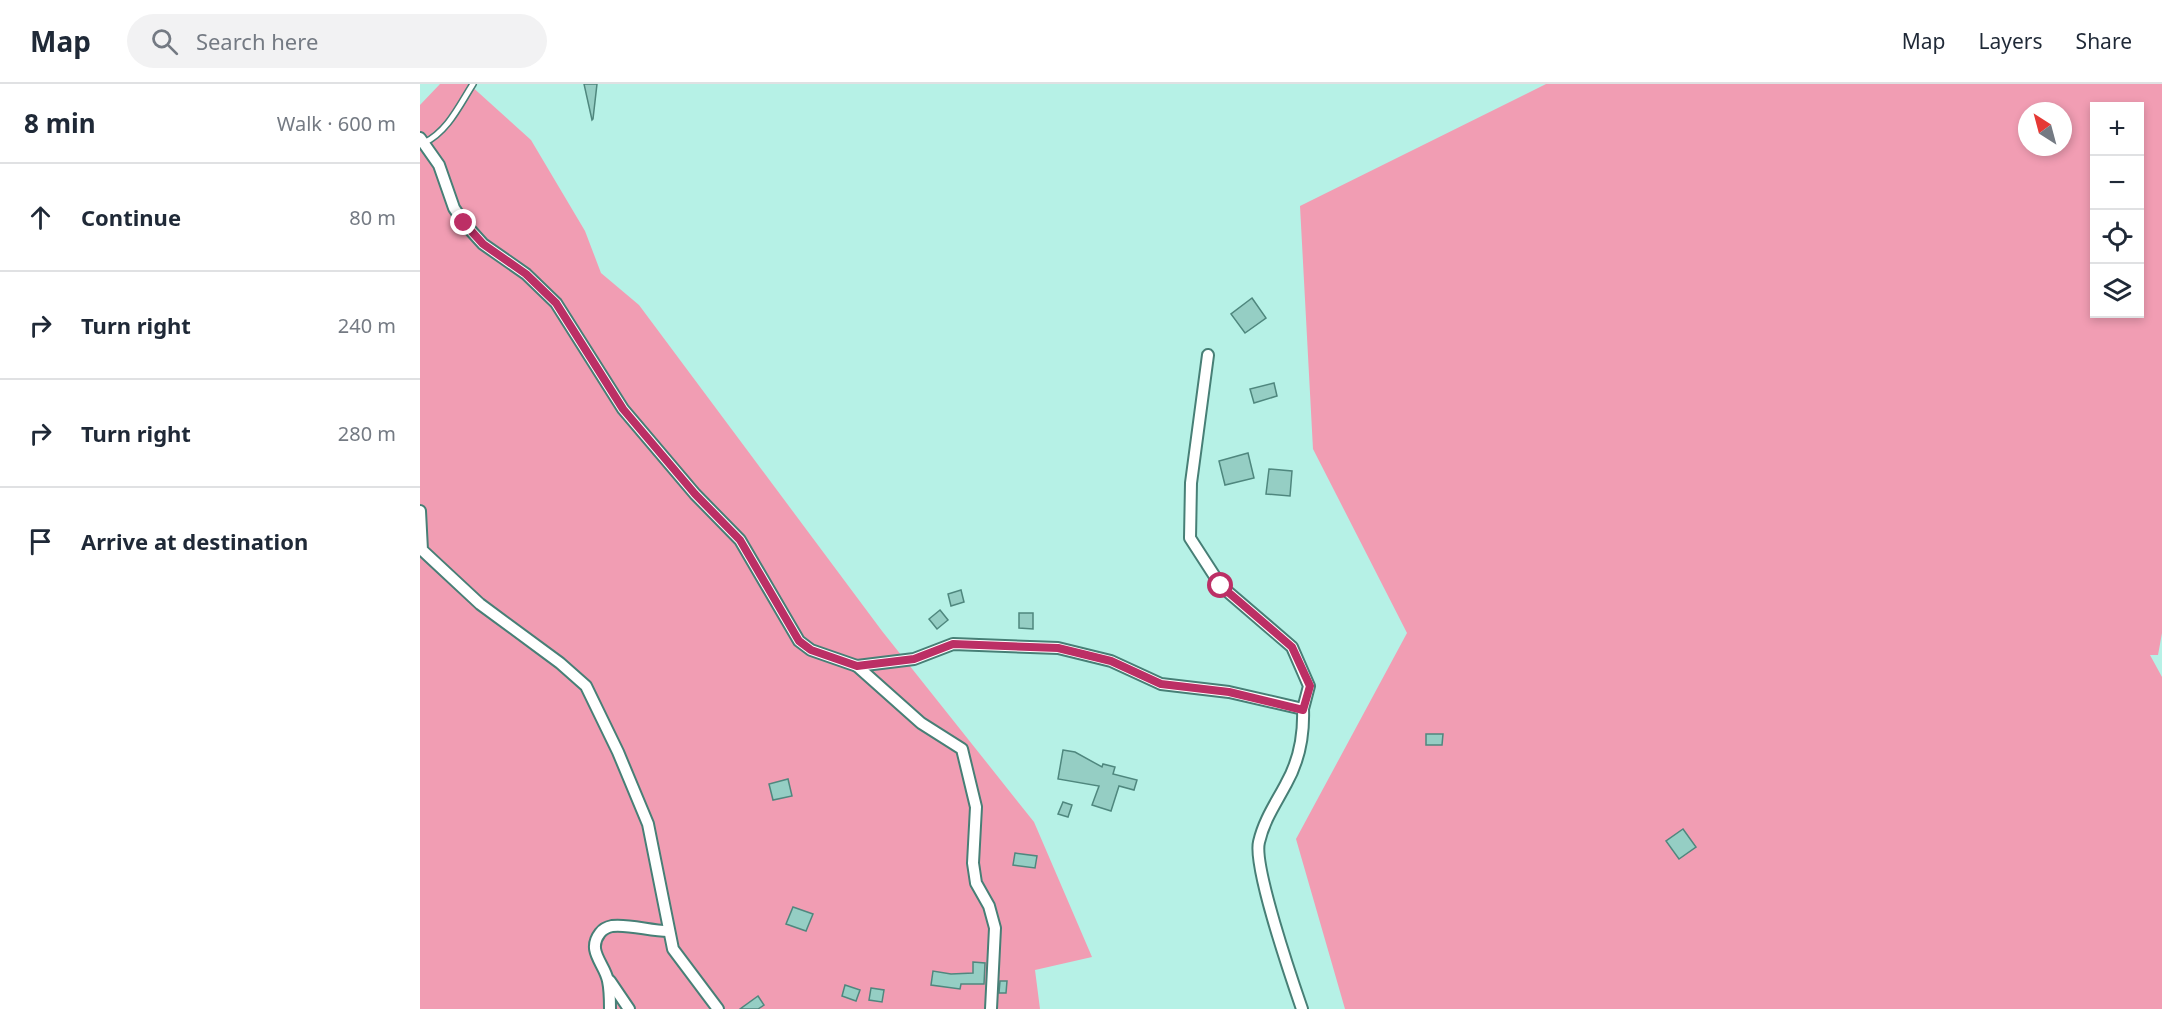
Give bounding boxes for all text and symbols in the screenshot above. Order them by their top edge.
search box [127,14,547,68]
text: Map [30,22,91,60]
icon: search [148,25,181,58]
text: Search here [196,26,318,56]
text: Map [1902,27,1946,55]
text: Layers [1979,27,2043,55]
text: Share [2076,27,2132,55]
north arrow [2018,102,2072,156]
map controls [2090,102,2144,318]
button: + [2090,102,2144,156]
text: 8 min [24,105,96,141]
text: Walk · 600 m [277,110,396,137]
button: − [2090,156,2144,210]
icon: ahead [24,201,57,234]
text: Continue [81,202,181,232]
text: 80 m [349,204,396,231]
route end [450,209,476,235]
button: locate [2090,210,2144,264]
button: layers [2090,264,2144,318]
icon: right [24,309,57,342]
text: Turn right [81,310,191,340]
text: 240 m [338,312,396,339]
icon: right [24,417,57,450]
text: Turn right [81,418,191,448]
text: 280 m [338,420,396,447]
icon: arrive [24,525,57,558]
text: Arrive at destination [81,526,308,556]
route start [1207,572,1233,598]

